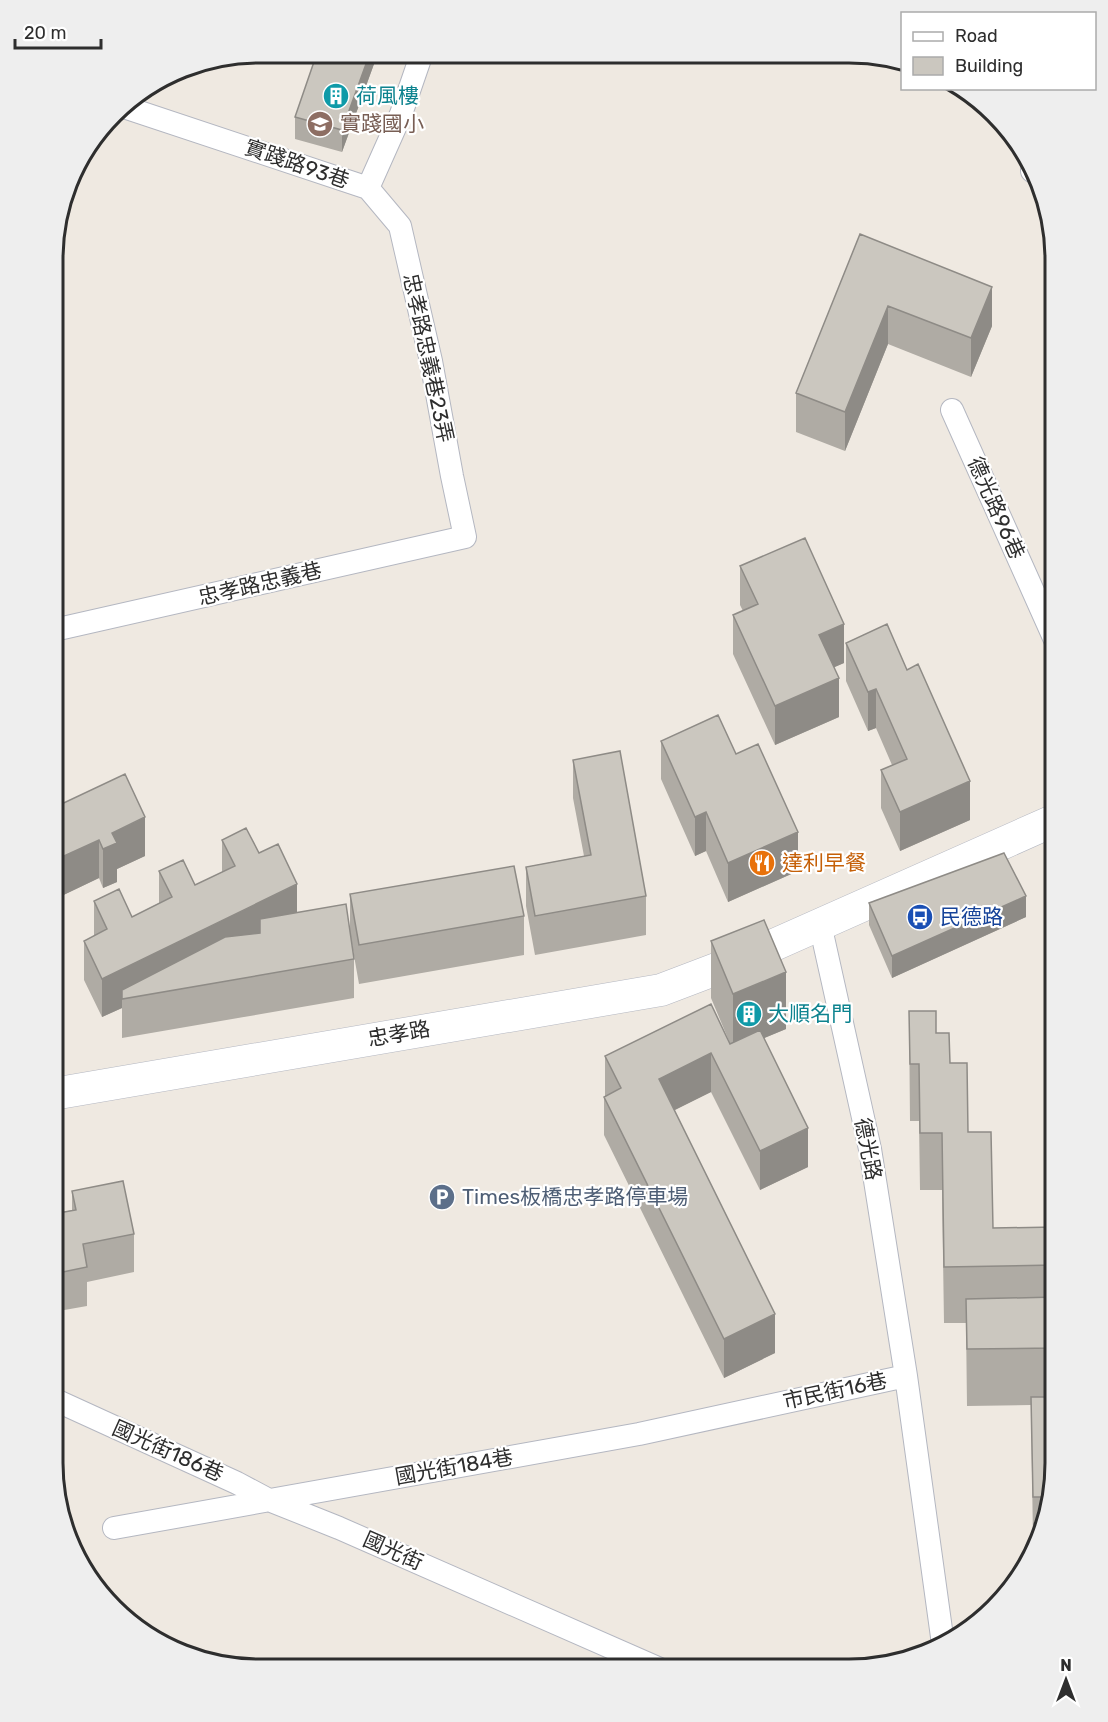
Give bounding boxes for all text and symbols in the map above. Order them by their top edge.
scale bar [15,12,100,50]
legend [901,12,1096,90]
text: 20 m [24,22,66,44]
text: Road [955,25,998,47]
text: Building [955,55,1023,77]
building icon: 荷風樓 [321,81,351,111]
place label: 荷風樓 [356,83,419,108]
school or university icon: 實踐國小 [305,109,335,139]
place label: 實踐國小 [340,111,424,136]
street label: 實踐路93巷 [242,134,353,193]
street label: 忠孝路忠義巷23弄 [398,271,459,445]
street label: 德光路96巷 [963,453,1030,563]
street label: 忠孝路忠義巷 [196,557,324,610]
restaurant icon: 達利早餐 [747,848,777,878]
place label: 達利早餐 [782,850,866,875]
bus stop icon: 民德路 [905,902,935,932]
place label: 民德路 [940,904,1003,929]
building icon: 大順名門 [734,999,764,1029]
place label: 大順名門 [768,1001,852,1026]
street label: 忠孝路 [366,1016,432,1051]
street label: 德光路 [850,1116,887,1182]
parking icon: Times板橋忠孝路停車場 [427,1182,457,1212]
place label: Times板橋忠孝路停車場 [462,1184,688,1209]
street label: 市民街16巷 [781,1367,889,1414]
street label: 國光街186巷 [109,1415,228,1486]
street label: 國光街184巷 [393,1444,515,1489]
street label: 國光街 [359,1526,427,1575]
north arrow [1036,1650,1096,1710]
text: N [1060,1656,1072,1675]

